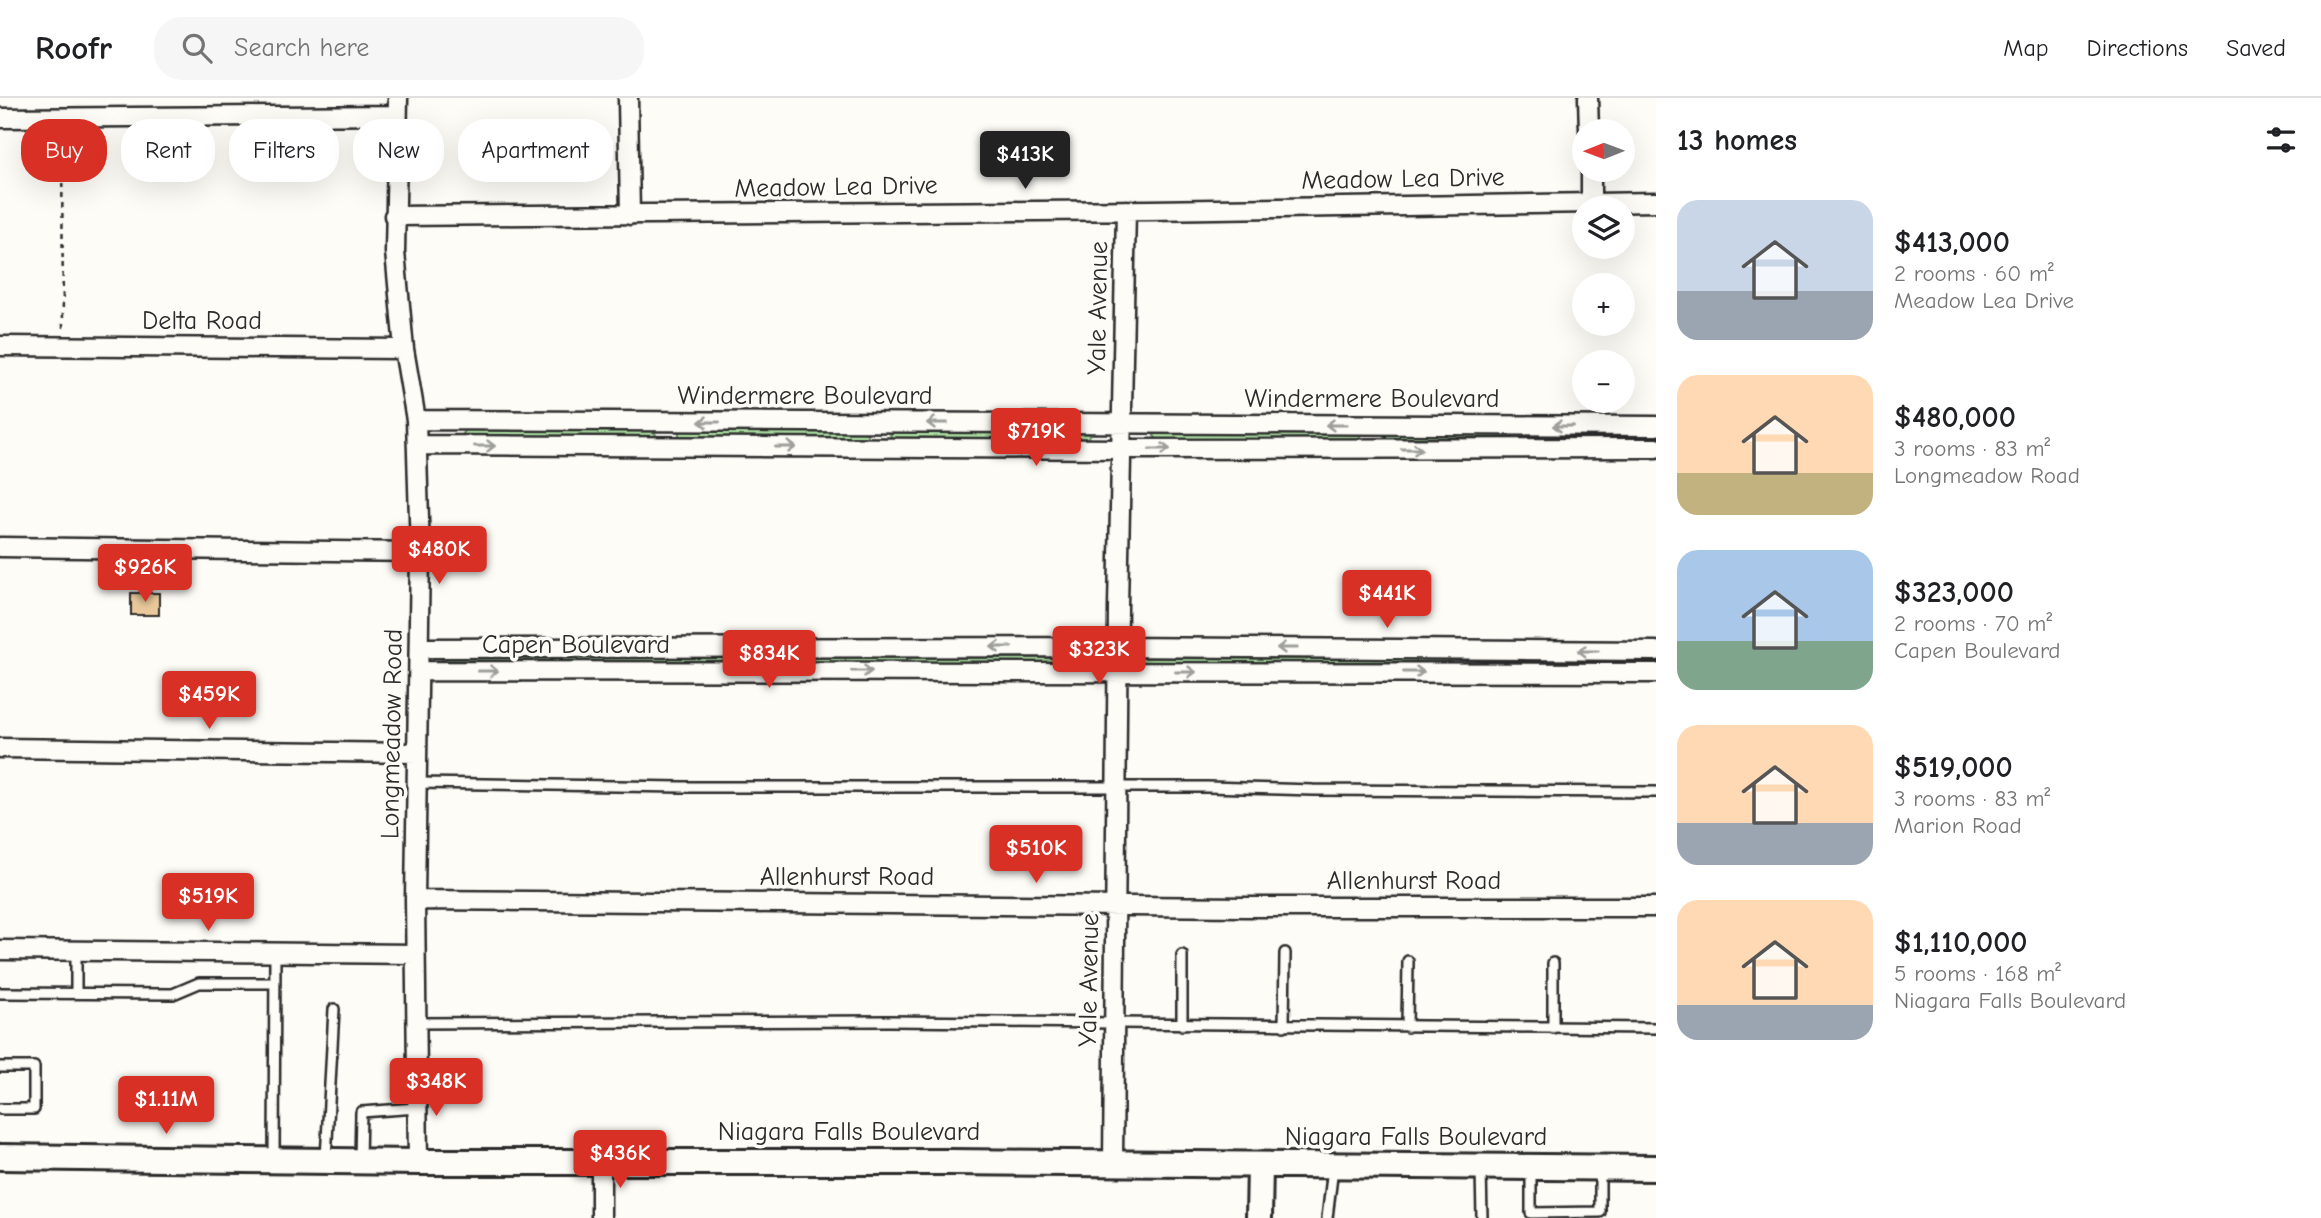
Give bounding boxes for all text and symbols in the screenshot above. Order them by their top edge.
search box [154,17,644,80]
text: Roofr [35,29,112,67]
icon: search [178,29,216,67]
text: Search here [234,33,369,63]
text: Map [2003,34,2049,62]
text: Directions [2087,34,2188,62]
text: Saved [2226,34,2286,62]
chip: Buy [21,119,107,182]
chip: Rent [121,119,215,182]
chip: Filters [229,119,339,182]
chip: New [353,119,444,182]
chip: Apartment [458,119,613,182]
north arrow [1572,119,1634,182]
map controls [1572,119,1635,413]
icon: filters [2262,121,2300,159]
text: 13 homes [1677,123,1797,158]
pin: $413K [976,132,1074,191]
text: $413K [996,140,1054,167]
street label: Meadow Lea Drive [1301,162,1505,196]
street label: Meadow Lea Drive [734,170,938,204]
button: layers [1572,196,1635,259]
text: $413,000 [1894,225,2010,260]
icon: home [1733,228,1817,312]
street label: Yale Avenue [1082,241,1114,375]
text: 2 rooms · 60 m² [1894,260,2054,287]
button: + [1572,273,1635,336]
text: Meadow Lea Drive [1894,287,2074,314]
street label: Delta Road [142,306,262,336]
button: − [1572,350,1635,413]
street label: Windermere Boulevard [678,381,932,411]
street label: Windermere Boulevard [1245,384,1499,414]
text: $480,000 [1894,400,2016,435]
icon: home [1733,403,1817,487]
pin: $719K [987,408,1085,468]
one-way arrow [698,415,721,429]
one-way arrow [926,417,949,430]
text: $719K [1007,417,1065,444]
one-way arrow [1325,418,1348,432]
one-way arrow [1552,419,1575,433]
text: 3 rooms · 83 m² [1894,435,2050,462]
one-way arrow [473,439,496,453]
one-way arrow [774,440,797,454]
one-way arrow [1149,442,1172,456]
one-way arrow [1401,442,1424,456]
text: Longmeadow Road [1894,462,2080,489]
pin: $480K [390,526,488,586]
text: $480K [408,535,470,562]
pin: $926K [96,545,194,604]
text: $926K [114,553,176,580]
pin: $441K [1338,570,1436,630]
text: $323,000 [1894,575,2014,610]
icon: home [1733,578,1817,662]
text: $441K [1358,579,1416,606]
text: 2 rooms · 70 m² [1894,610,2052,637]
pin: $323K [1050,626,1148,686]
street label: Longmeadow Road [375,629,409,839]
street label: Capen Boulevard [482,630,670,660]
pin: $834K [720,630,818,690]
text: $323K [1069,635,1129,662]
text: Capen Boulevard [1894,637,2061,664]
text: $834K [739,639,799,666]
one-way arrow [990,640,1013,654]
one-way arrow [1276,641,1299,655]
one-way arrow [1577,644,1600,657]
one-way arrow [476,664,499,678]
one-way arrow [851,664,874,678]
one-way arrow [1175,665,1198,679]
one-way arrow [1402,665,1425,679]
pin: $459K [160,672,258,731]
text: $459K [178,680,240,707]
text: $519,000 [1894,750,2013,785]
icon: home [1733,753,1817,837]
text: 3 rooms · 83 m² [1894,785,2050,812]
text: Marion Road [1894,812,2022,839]
pin: $510K [987,826,1085,885]
text: $510K [1005,834,1067,861]
street label: Allenhurst Road [760,862,934,892]
street label: Allenhurst Road [1327,866,1501,896]
pin: $519K [159,874,257,933]
text: $519K [178,882,238,909]
street label: Yale Avenue [1073,913,1105,1047]
text: $1,110,000 [1894,925,2028,960]
icon: home [1733,928,1817,1012]
text: 5 rooms · 168 m² [1894,960,2061,987]
text: Niagara Falls Boulevard [1894,987,2126,1014]
pin: $348K [387,1058,485,1118]
text: $348K [406,1067,466,1094]
pin: $1.11M [109,1076,223,1136]
text: $1.11M [134,1085,198,1112]
street label: Niagara Falls Boulevard [718,1117,980,1147]
street label: Niagara Falls Boulevard [1285,1122,1547,1152]
pin: $436K [571,1130,669,1190]
text: $436K [590,1139,650,1166]

